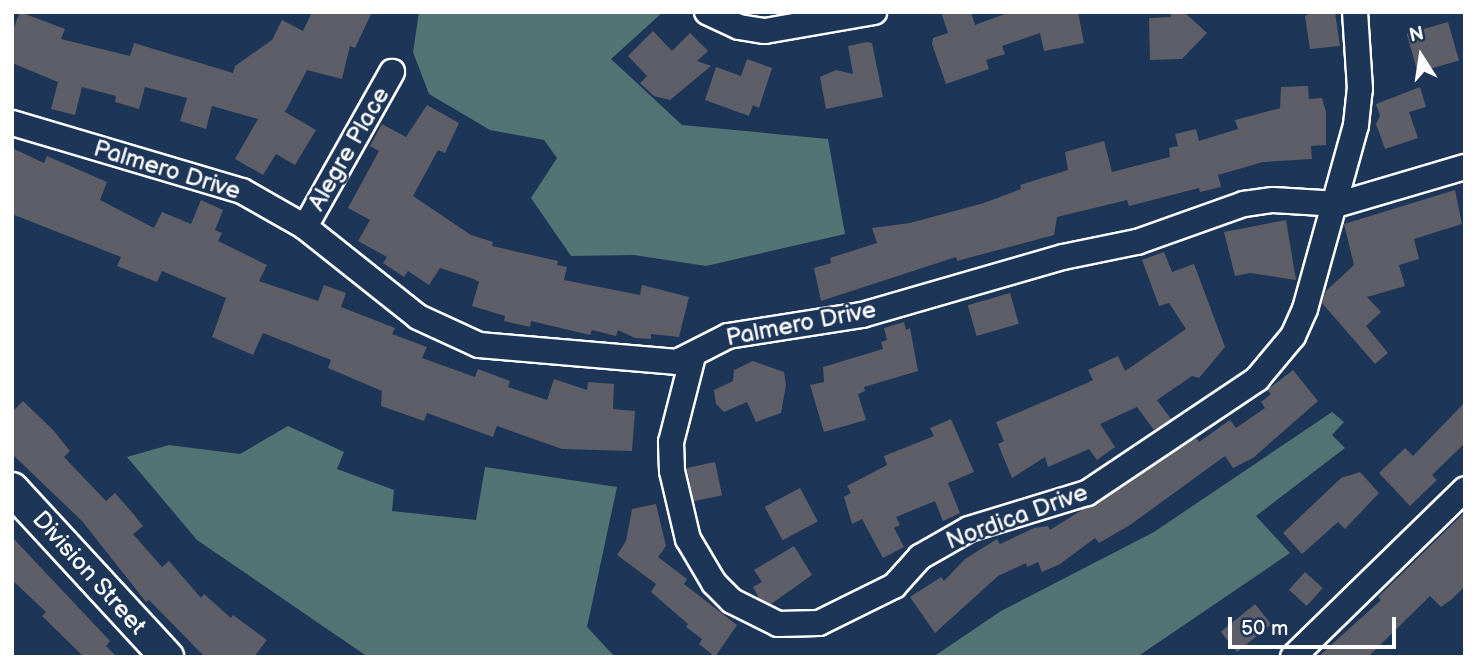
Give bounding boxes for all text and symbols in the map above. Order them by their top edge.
north arrow [1386,21,1456,91]
text: N [1407,22,1426,48]
street label: Alegre Place [302,82,396,216]
street label: Palmero Drive [90,134,244,206]
street label: Palmero Drive [724,295,878,353]
street label: Nordica Drive [942,478,1092,556]
street label: Division Street [26,505,152,641]
scale bar [1232,602,1400,646]
text: 50 m [1241,616,1288,641]

